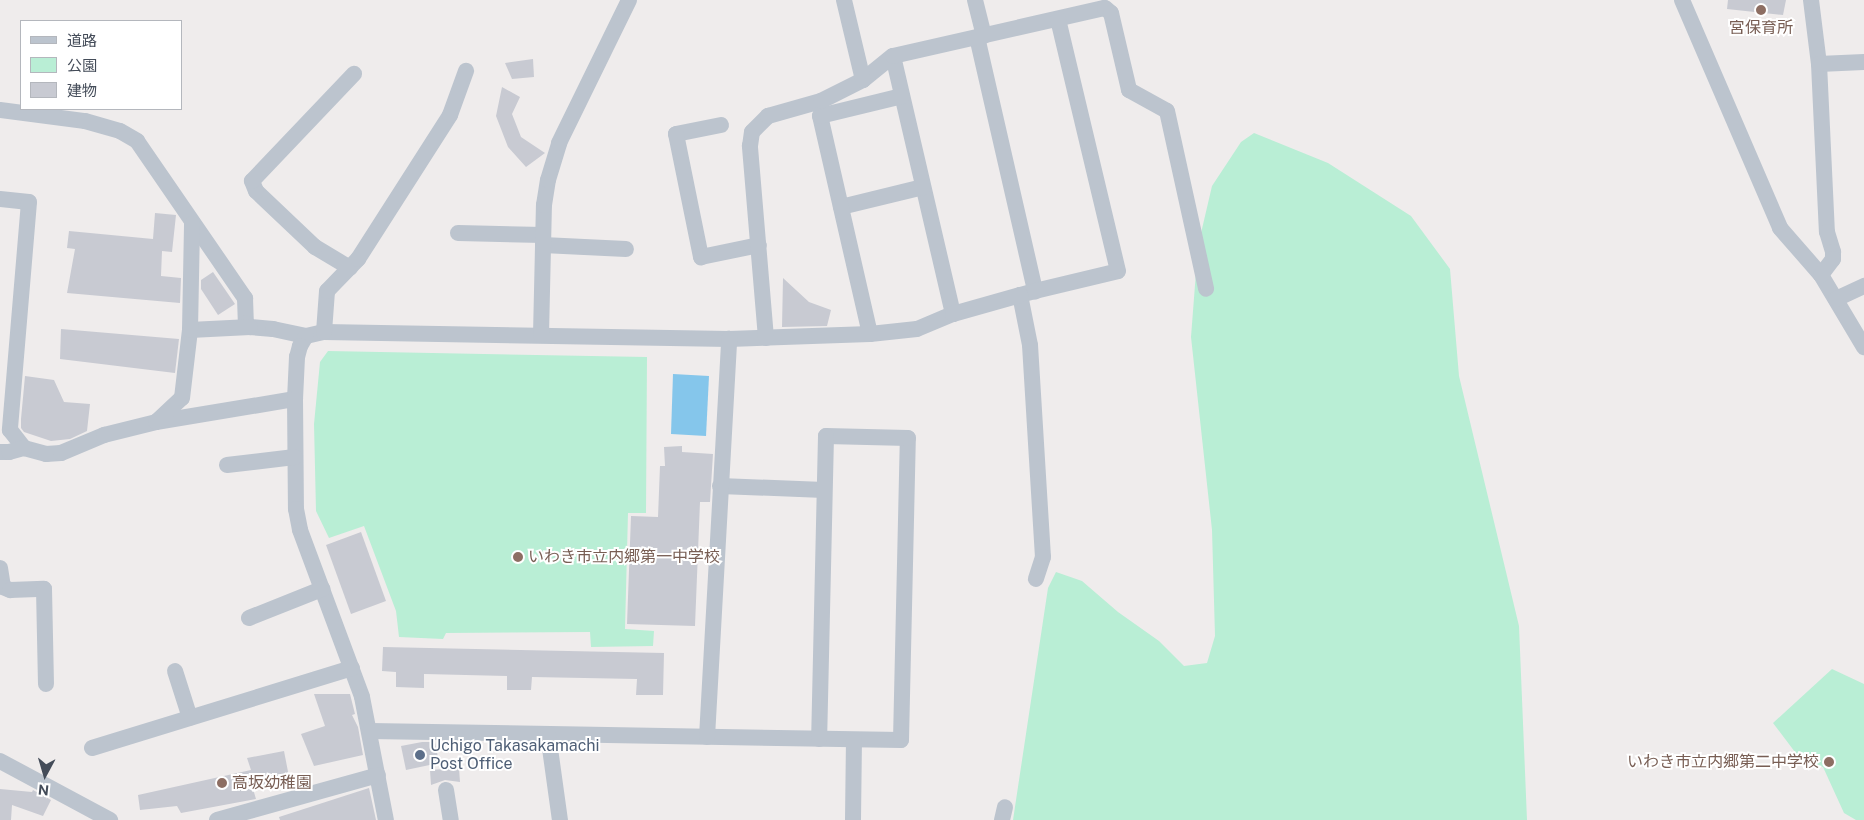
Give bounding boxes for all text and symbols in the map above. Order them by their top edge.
marker: 宮保育所 [1755,4,1767,16]
place label: 宮保育所 [1729,18,1793,38]
legend [20,20,182,110]
text: 道路 [67,32,97,49]
text: 公園 [67,57,97,74]
text: 建物 [67,82,97,99]
place label: いわき市立内郷第一中学校 [528,547,720,567]
marker: いわき市立内郷第一中学校 [512,551,524,563]
place label: Uchigo Takasakamachi Post Office [430,736,600,774]
marker: Uchigo Takasakamachi Post Office [414,749,426,761]
north arrow [20,750,70,800]
place label: いわき市立内郷第二中学校 [1627,752,1819,772]
marker: いわき市立内郷第二中学校 [1823,756,1835,768]
place label: 高坂幼稚園 [232,773,312,793]
marker: 高坂幼稚園 [216,777,228,789]
text: N [37,781,50,798]

